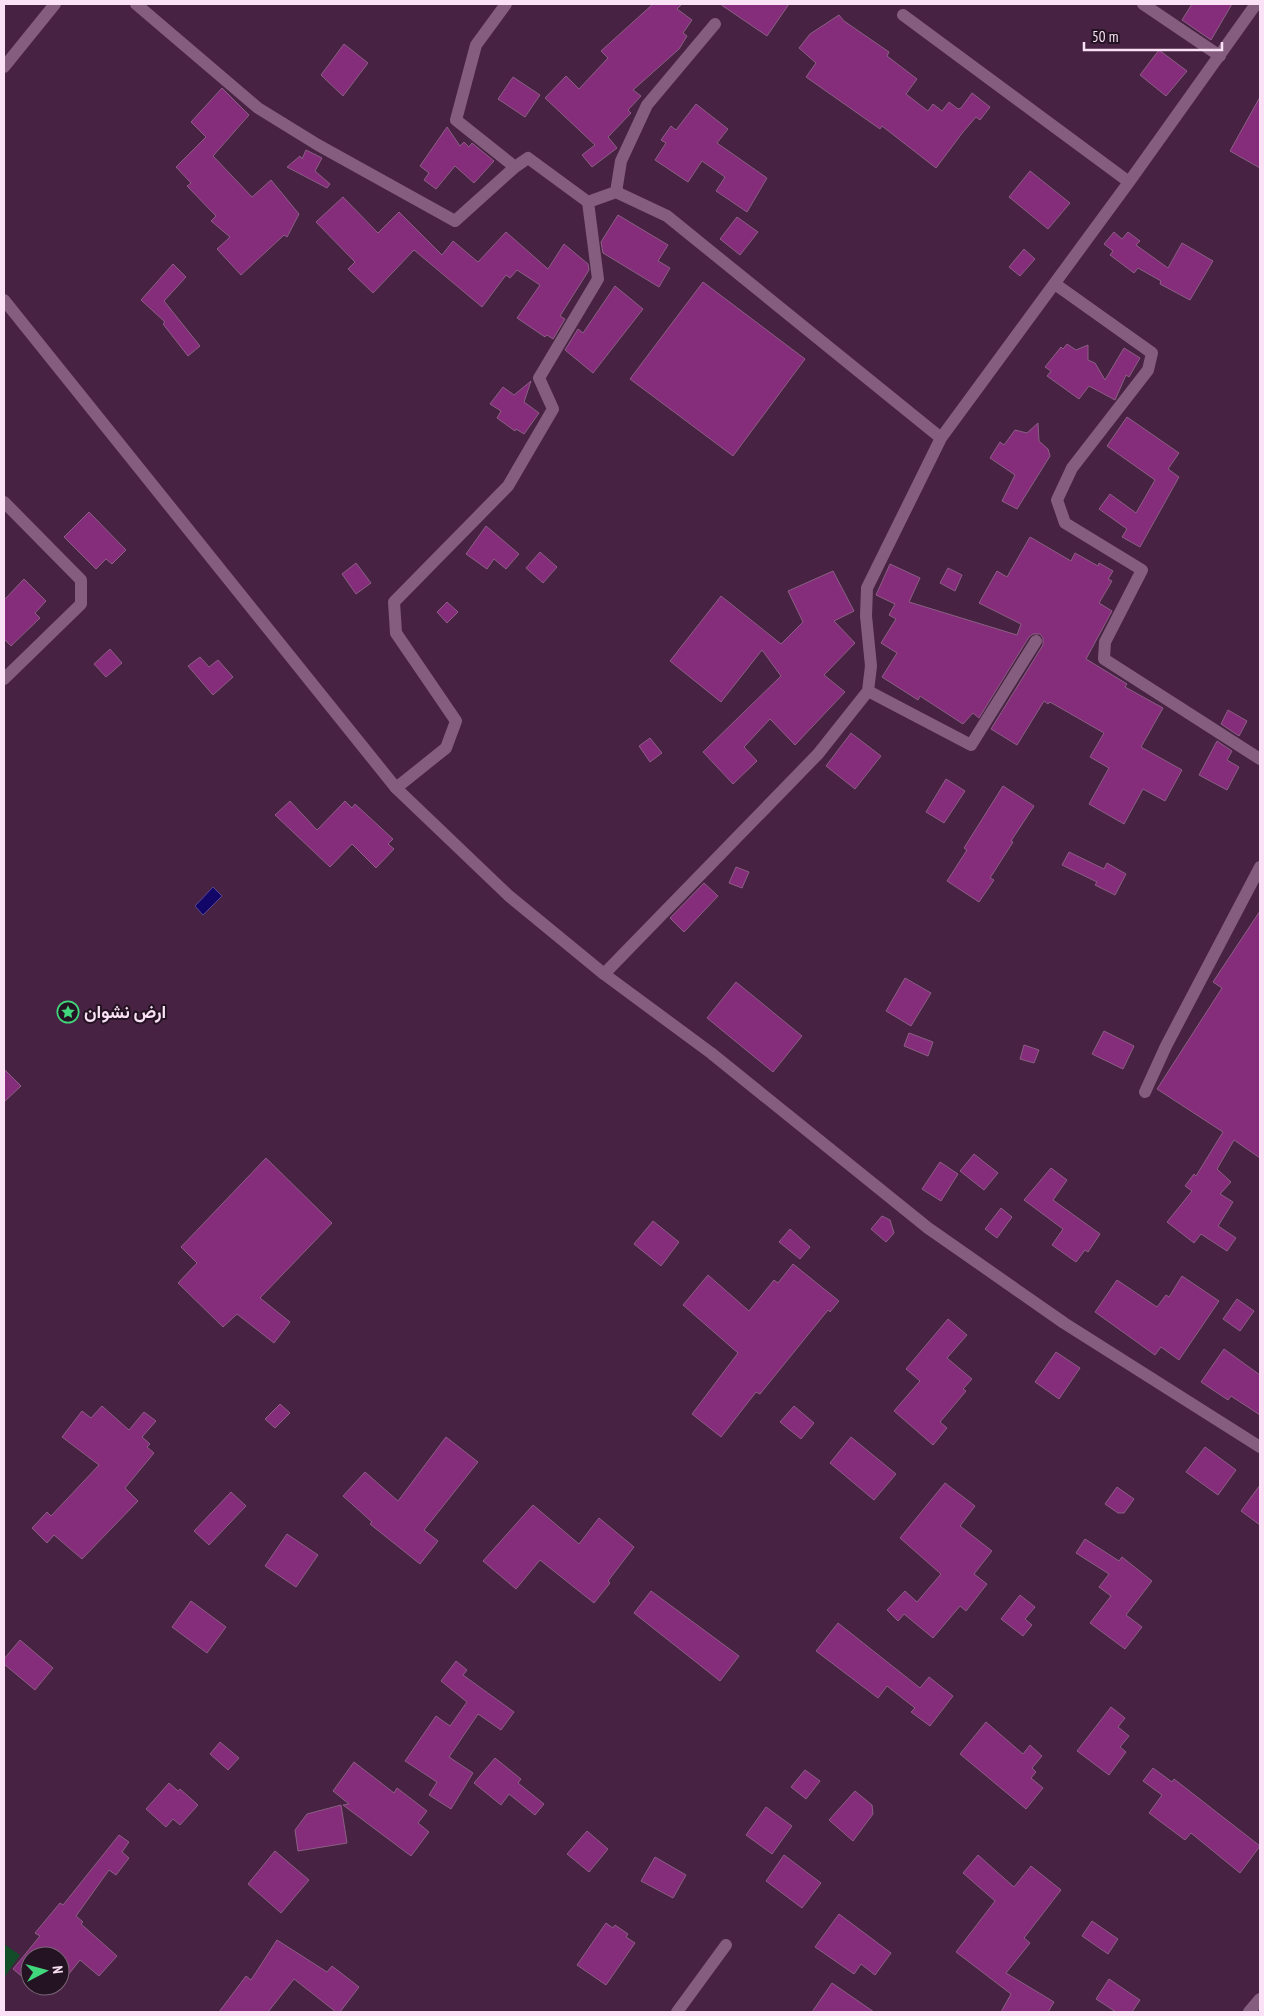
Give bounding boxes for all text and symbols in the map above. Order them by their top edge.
scale bar [1084,20,1222,52]
text: 50 m [1092,27,1118,46]
place icon: ارض نشوان [56,1000,80,1024]
place label: ارض نشوان [84,1000,166,1023]
north arrow [20,1946,70,1996]
text: N [49,1965,67,1974]

